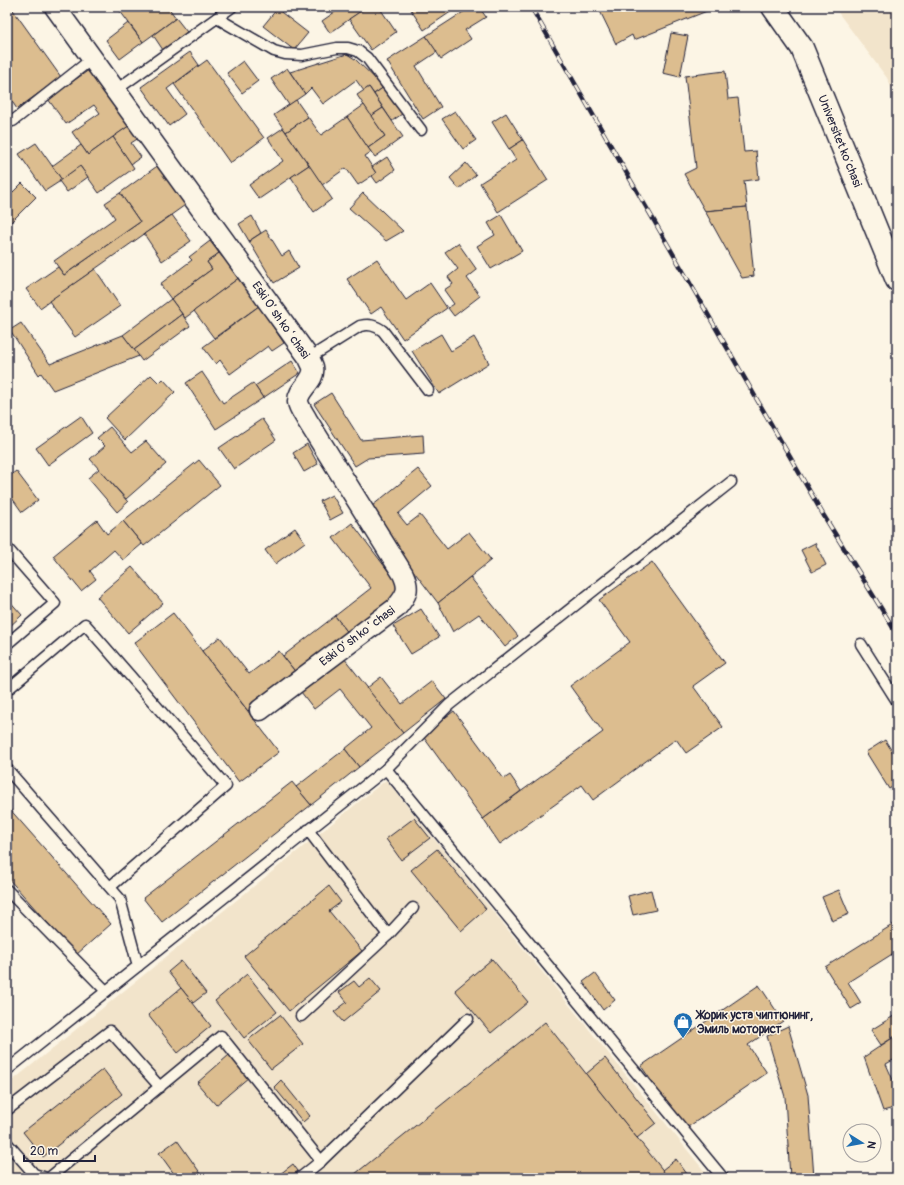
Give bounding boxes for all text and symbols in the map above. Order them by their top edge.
street label: Universitet kо‘chasi [814,93,865,189]
street label: Eski Oʻsh koʻchasi [248,279,313,362]
street label: Eski Oʻsh koʻchasi [317,603,398,670]
place label: Жорик уста чиптюнинг, Эмиль моторист [695,1008,813,1037]
shop icon: Жорик уста чиптюнинг, Эмиль моторист [672,1011,694,1039]
north arrow [842,1123,882,1163]
scale bar [24,1137,95,1163]
text: N [864,1140,878,1150]
text: 20 m [30,1144,59,1159]

